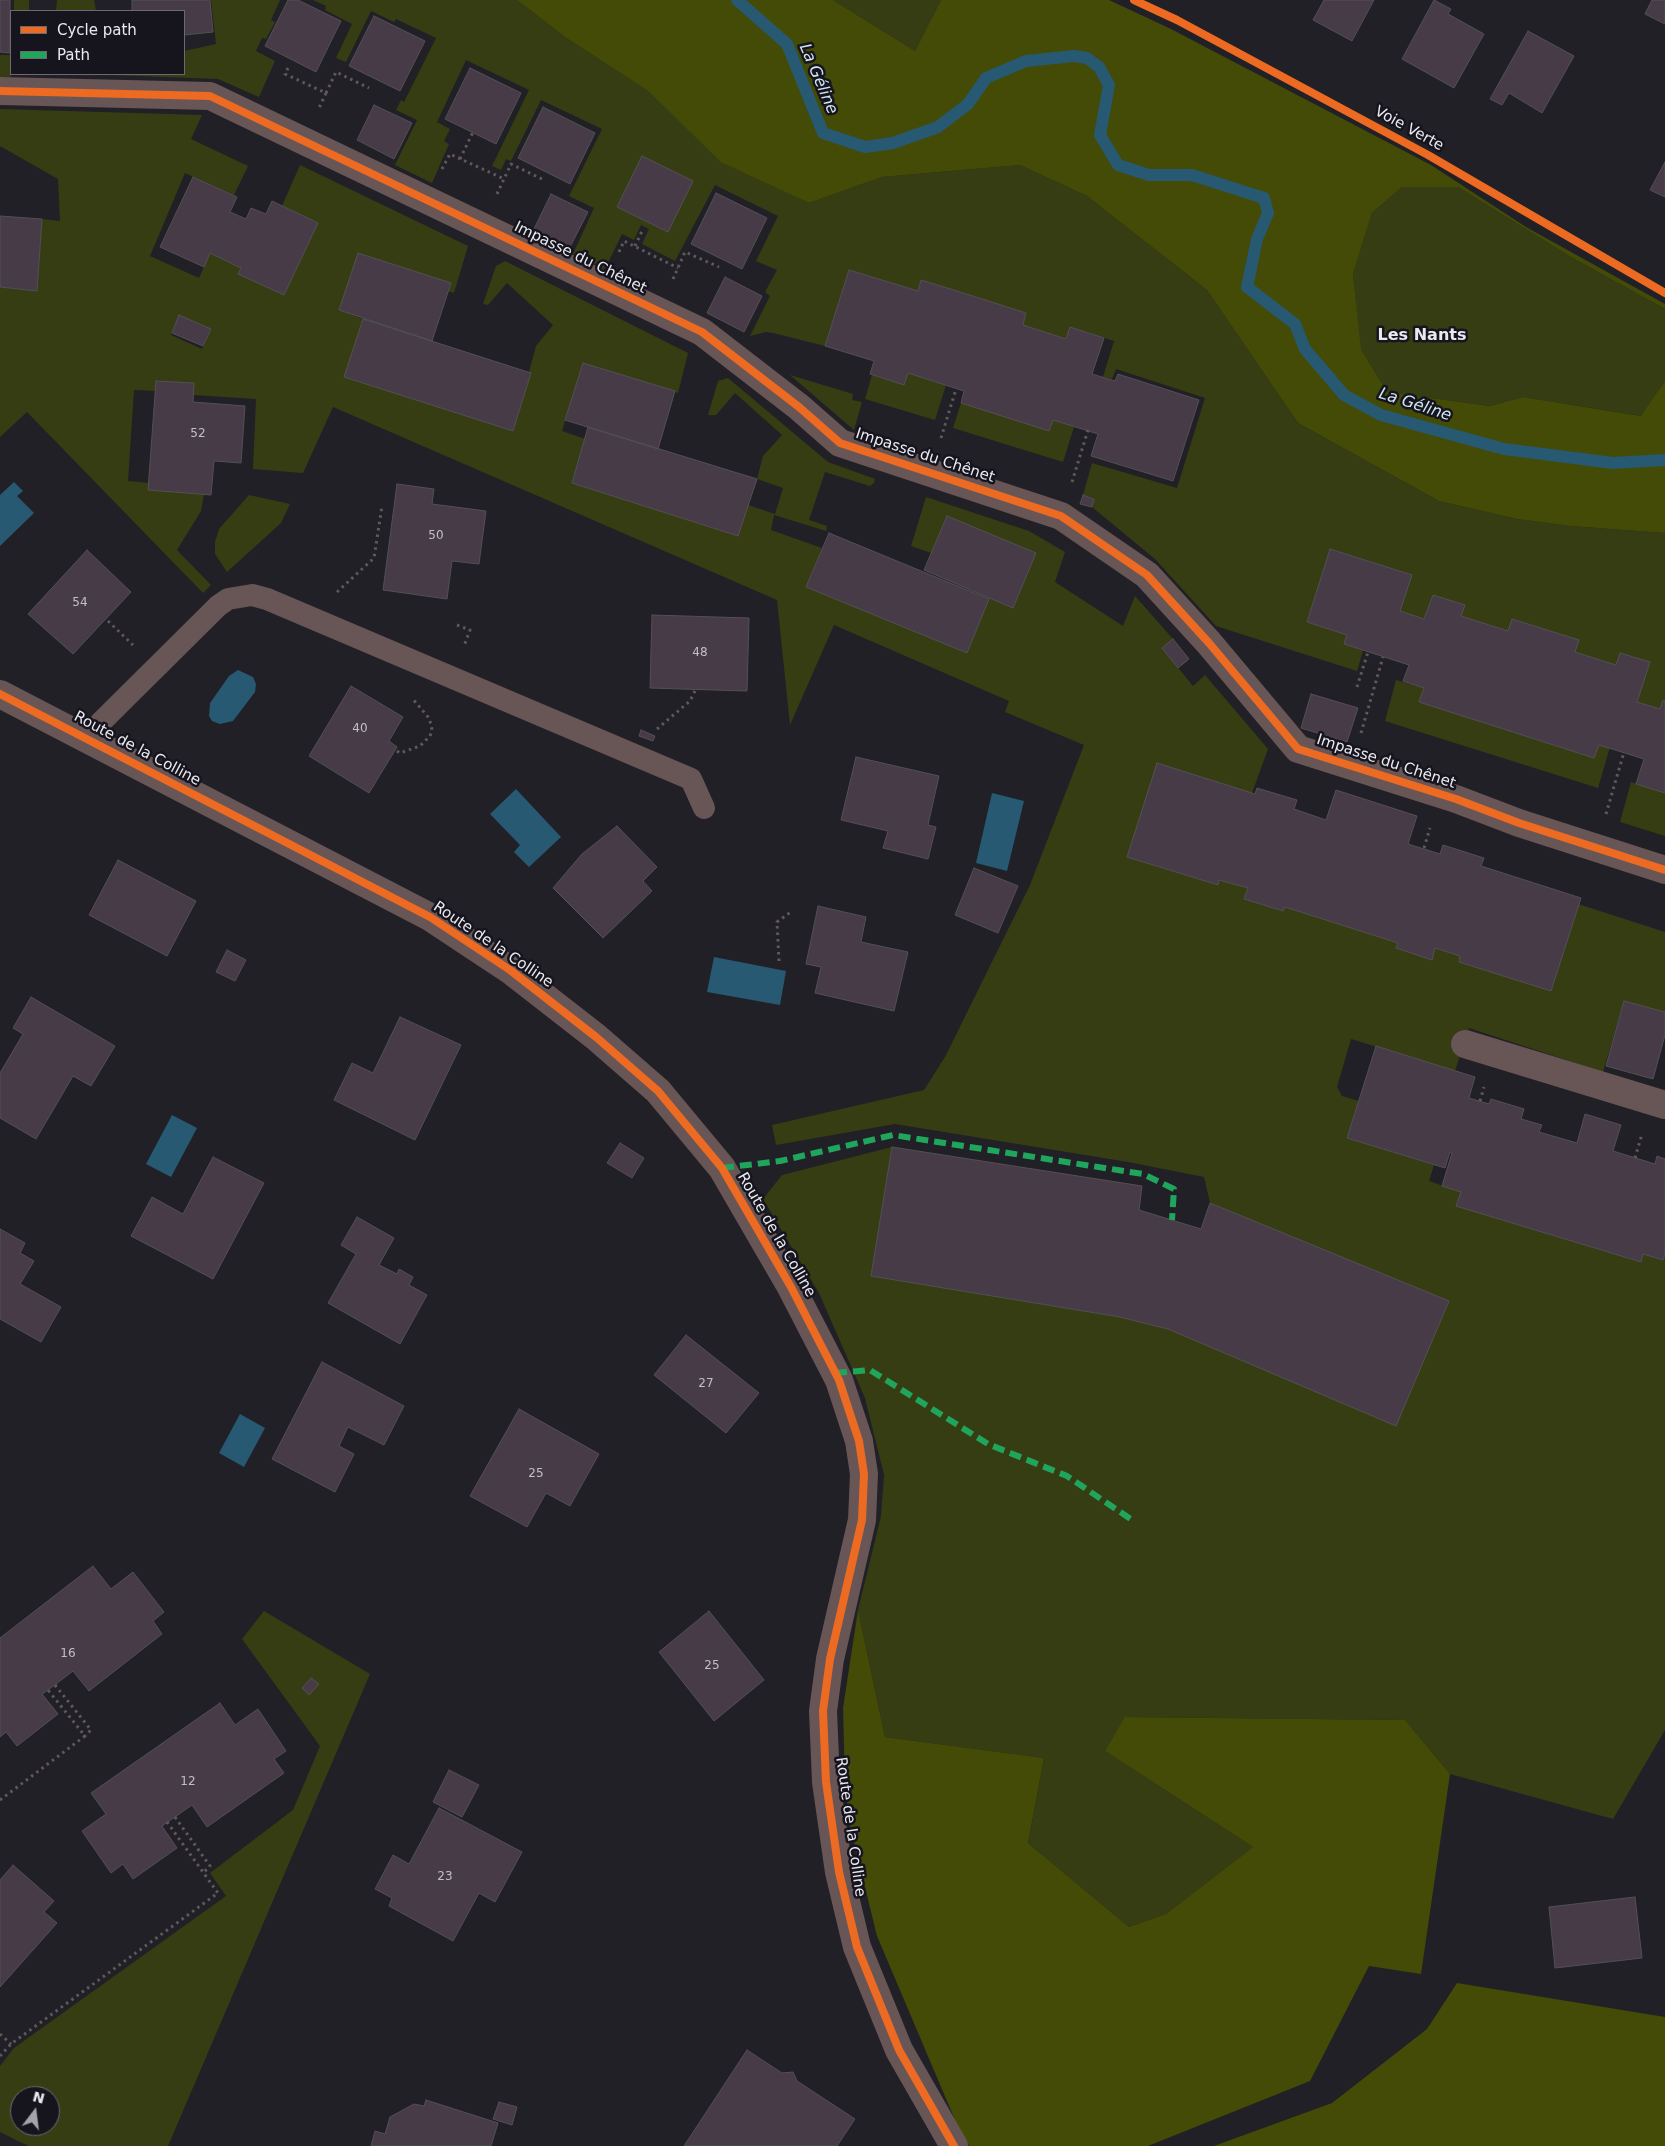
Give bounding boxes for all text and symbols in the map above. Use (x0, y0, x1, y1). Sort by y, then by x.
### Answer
legend (10, 10, 185, 75)
text: Cycle path (57, 21, 137, 39)
water label: La Géline (795, 41, 841, 117)
text: Path (57, 46, 90, 64)
street label: Voie Verte (1371, 103, 1447, 155)
street label: Impasse du Chênet (511, 218, 649, 298)
district label: Les Nants (1378, 326, 1466, 346)
water label: La Géline (1376, 384, 1454, 426)
street label: Impasse du Chênet (853, 425, 997, 487)
house number: 52 (190, 427, 206, 441)
house number: 50 (428, 529, 444, 543)
house number: 54 (72, 596, 88, 610)
house number: 48 (692, 646, 708, 660)
street label: Route de la Colline (71, 708, 203, 790)
house number: 40 (352, 722, 368, 736)
street label: Impasse du Chênet (1314, 731, 1458, 793)
street label: Route de la Colline (430, 898, 556, 992)
street label: Route de la Colline (733, 1170, 819, 1300)
house number: 27 (698, 1377, 714, 1391)
house number: 25 (528, 1467, 544, 1481)
house number: 16 (60, 1647, 76, 1661)
house number: 25 (704, 1659, 720, 1673)
street label: Route de la Colline (831, 1756, 869, 1898)
house number: 12 (180, 1775, 196, 1789)
house number: 23 (437, 1870, 453, 1884)
north arrow (10, 2086, 60, 2136)
text: N (31, 2088, 46, 2107)

